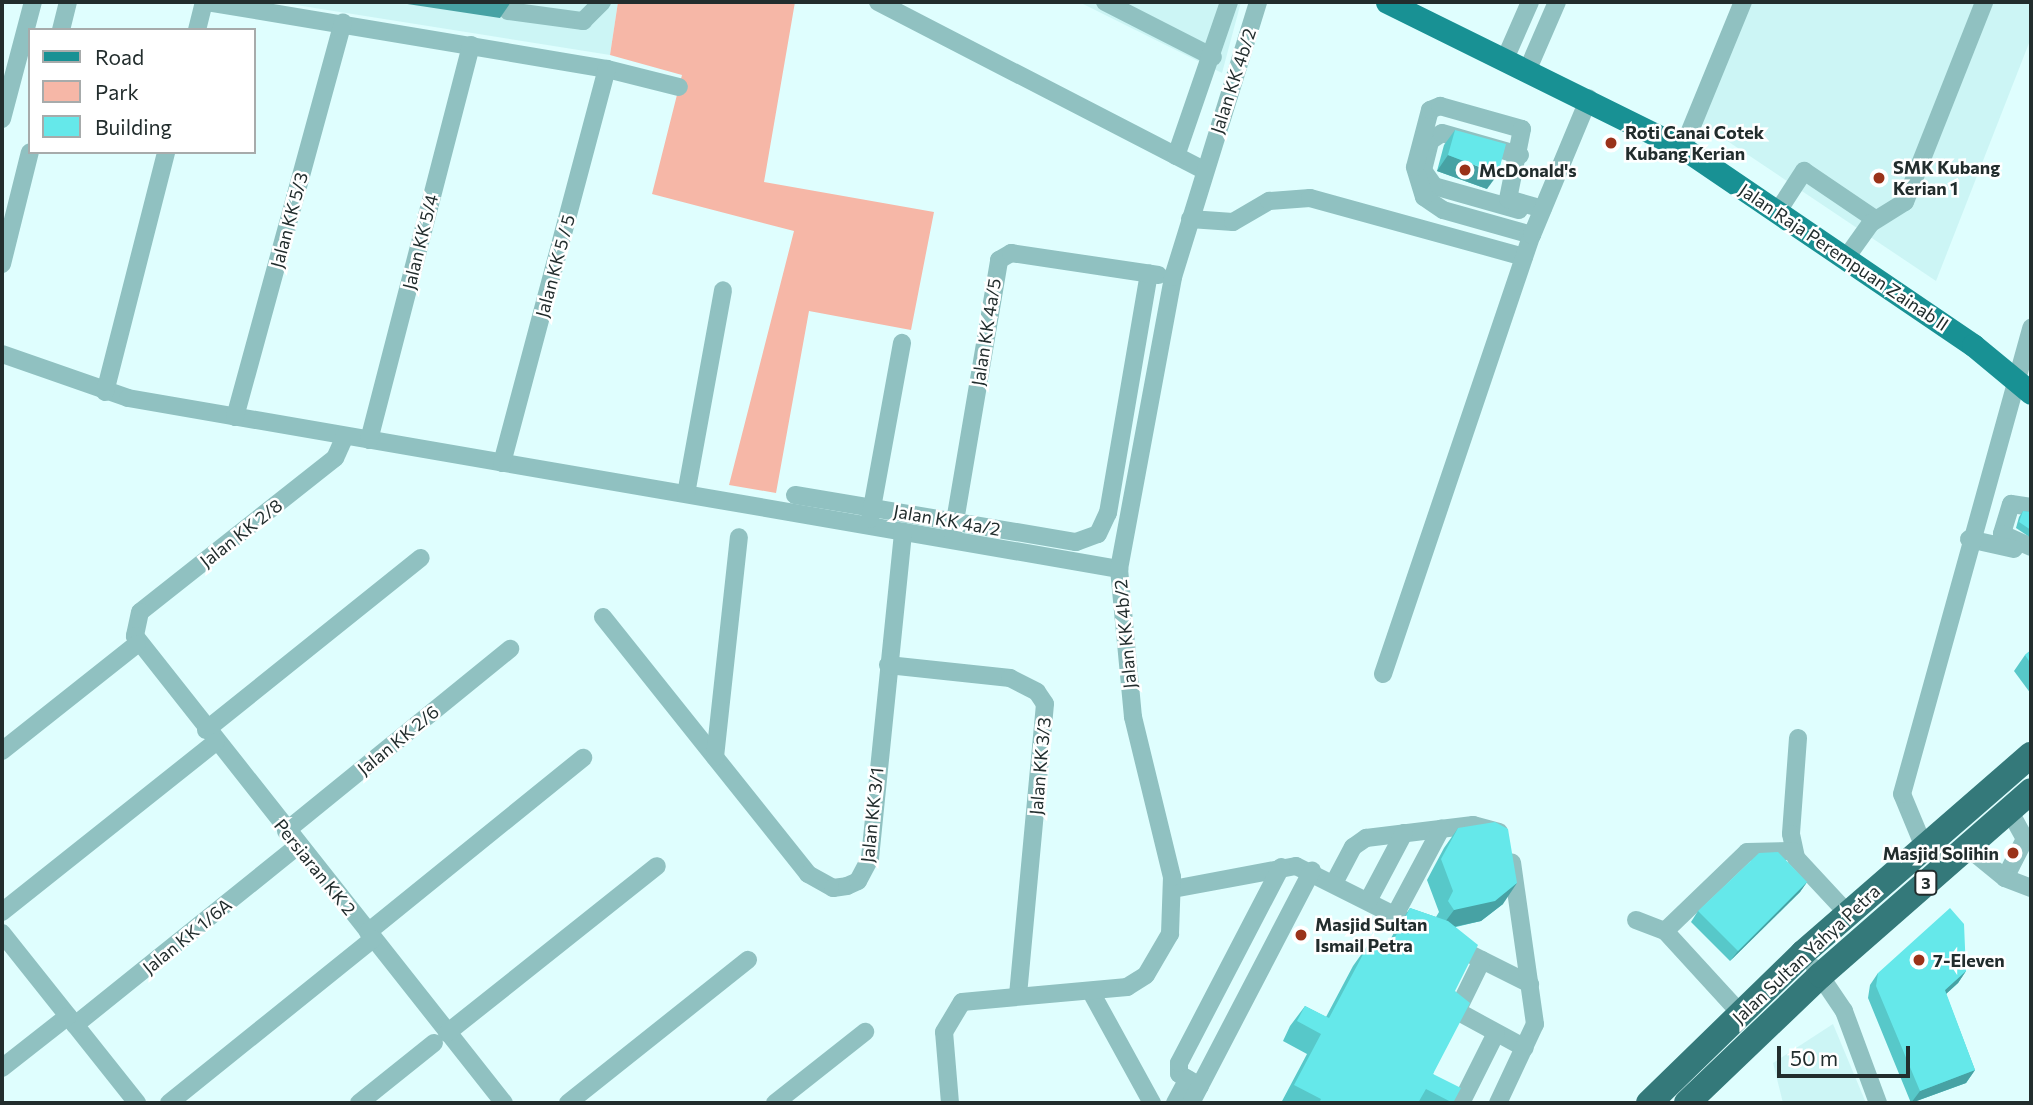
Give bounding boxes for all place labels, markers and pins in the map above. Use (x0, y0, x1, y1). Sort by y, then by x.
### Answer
place label: Roti Canai Cotek Kubang Kerian (1625, 122, 1764, 164)
marker: Roti Canai Cotek Kubang Kerian (1603, 135, 1619, 151)
place label: SMK Kubang Kerian 1 (1893, 157, 2000, 200)
place label: McDonald's (1479, 159, 1577, 181)
marker: McDonald's (1457, 162, 1473, 178)
marker: SMK Kubang Kerian 1 (1871, 170, 1887, 186)
place label: Masjid Solihin (1883, 842, 1999, 864)
marker: Masjid Solihin (2005, 845, 2021, 861)
place label: Masjid Sultan Ismail Petra (1315, 914, 1427, 956)
marker: Masjid Sultan Ismail Petra (1293, 927, 1309, 943)
place label: 7-Eleven (1933, 949, 2005, 971)
marker: 7-Eleven (1911, 952, 1927, 968)

